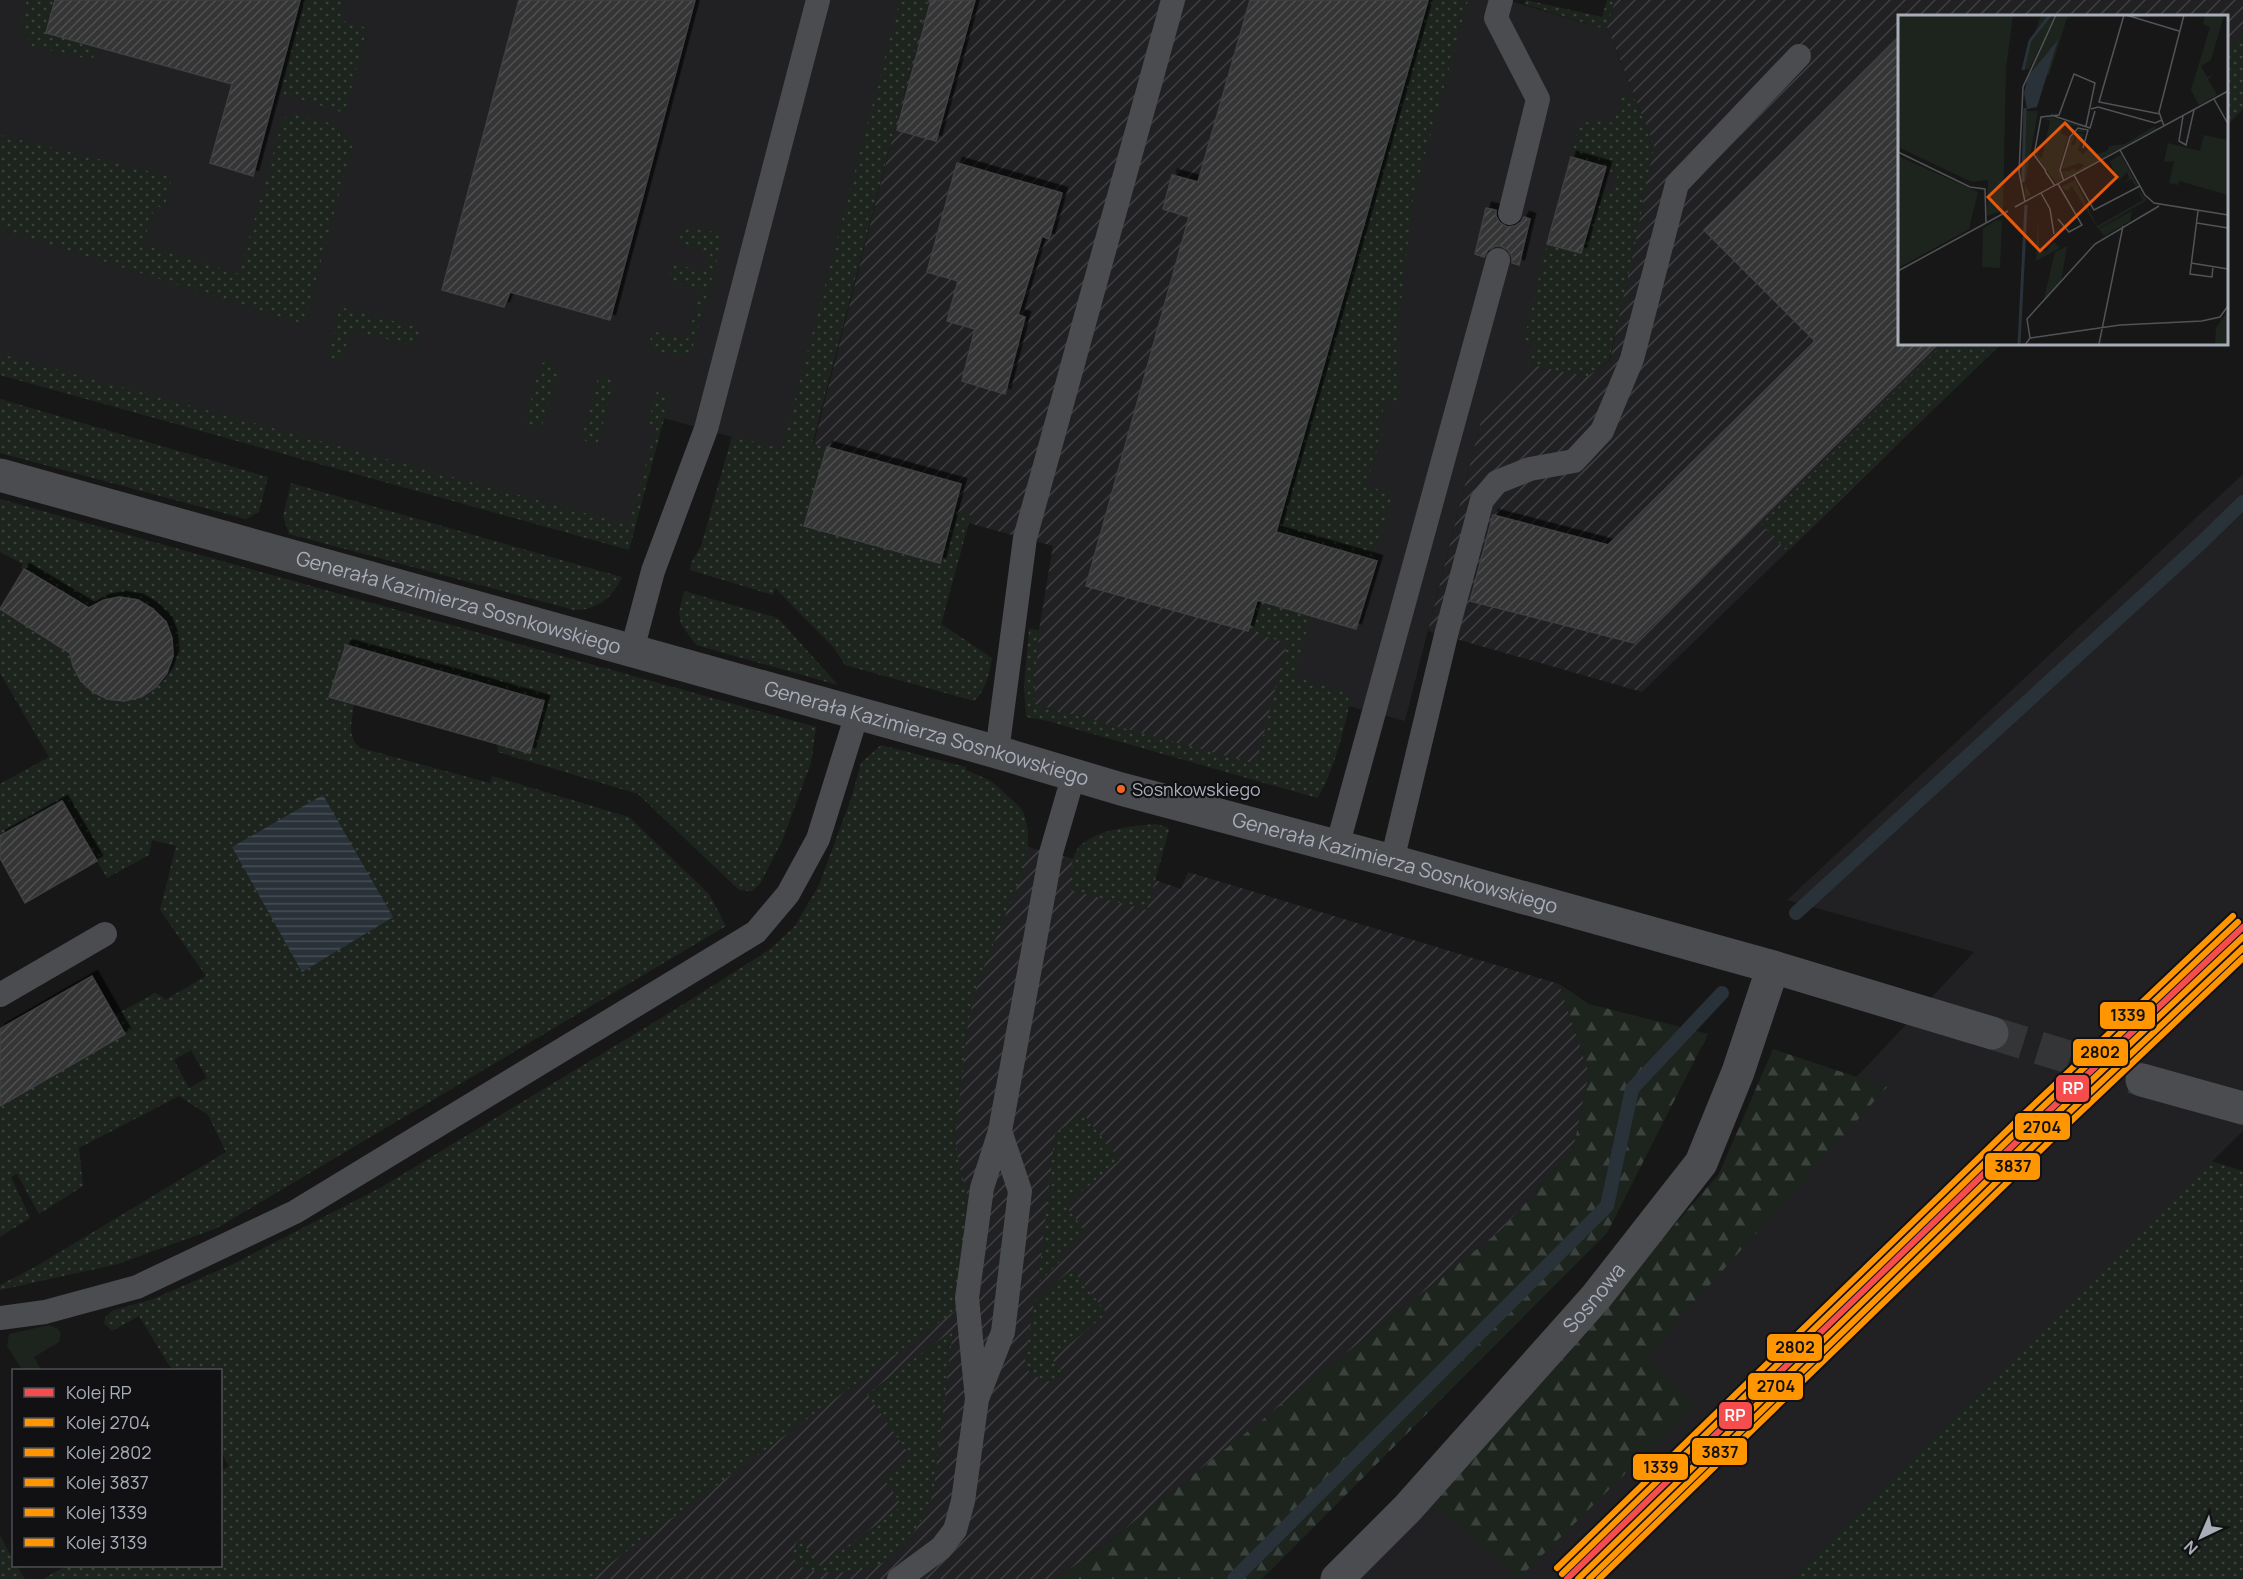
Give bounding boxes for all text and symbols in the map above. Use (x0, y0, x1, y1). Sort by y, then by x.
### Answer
inset map (1898, 15, 2228, 345)
street label: Generała Kazimierza Sosnkowskiego (293, 544, 625, 660)
street label: Generała Kazimierza Sosnkowskiego (761, 674, 1093, 792)
place label: Sosnkowskiego (1132, 777, 1261, 801)
marker: Sosnkowskiego (1115, 783, 1127, 795)
street label: Generała Kazimierza Sosnkowskiego (1229, 805, 1561, 920)
line badge: 1339 (2099, 1001, 2156, 1030)
text: 1339 (2110, 1004, 2146, 1026)
line badge: 2802 (2072, 1038, 2129, 1067)
text: 2802 (2080, 1041, 2120, 1063)
line badge: RP (2055, 1074, 2090, 1103)
text: RP (2063, 1077, 2083, 1099)
line badge: 2704 (2014, 1112, 2071, 1141)
text: 2704 (2023, 1116, 2061, 1138)
line badge: 3837 (1984, 1152, 2041, 1181)
text: 3837 (1995, 1155, 2031, 1177)
street label: Sosnowa (1556, 1257, 1631, 1338)
line badge: 2802 (1766, 1333, 1823, 1362)
text: 2802 (1775, 1336, 1815, 1358)
legend (12, 1369, 222, 1567)
line badge: 2704 (1747, 1372, 1804, 1401)
text: 2704 (1757, 1375, 1795, 1397)
text: Kolej RP (66, 1380, 132, 1404)
line badge: RP (1718, 1401, 1753, 1430)
text: RP (1725, 1404, 1745, 1426)
text: Kolej 2704 (66, 1410, 150, 1434)
line badge: 3837 (1691, 1437, 1748, 1466)
text: Kolej 2802 (66, 1440, 151, 1464)
text: 3837 (1702, 1441, 1738, 1463)
line badge: 1339 (1632, 1453, 1689, 1481)
text: 1339 (1643, 1456, 1679, 1478)
text: Kolej 3837 (66, 1470, 149, 1494)
text: Kolej 1339 (66, 1500, 148, 1524)
north arrow (2171, 1507, 2231, 1567)
text: Kolej 3139 (66, 1530, 148, 1554)
text: N (2179, 1536, 2202, 1560)

